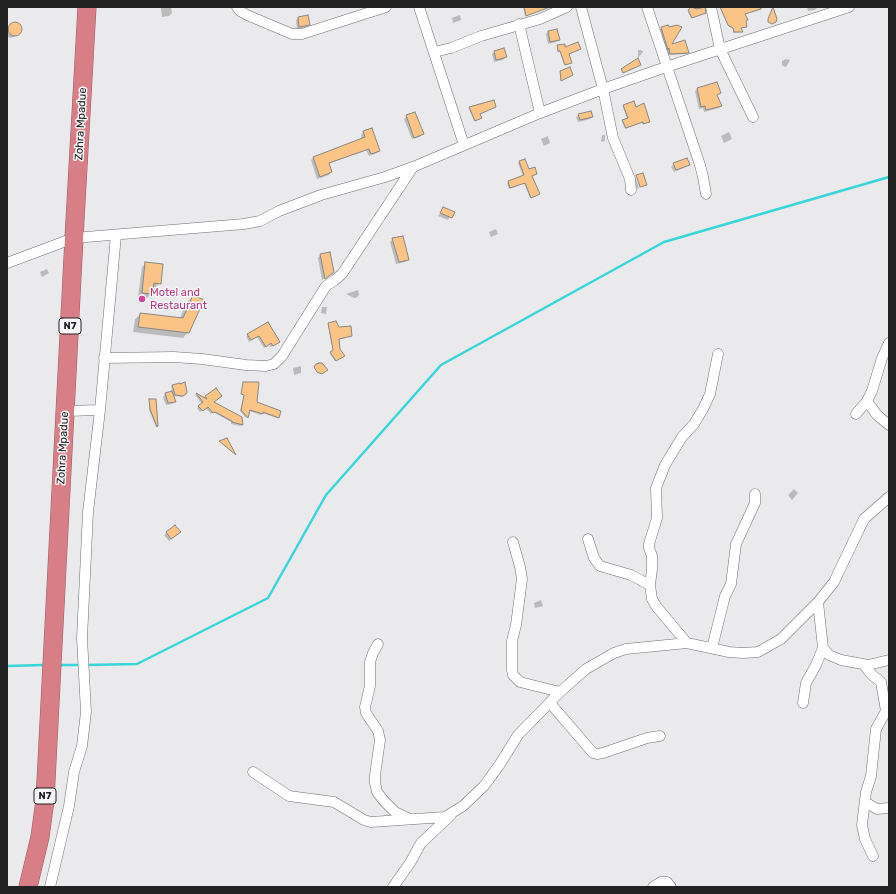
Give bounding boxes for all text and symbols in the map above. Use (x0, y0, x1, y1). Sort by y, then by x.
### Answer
street label: Zohra Mpadue (72, 87, 90, 161)
place label: Motel and Restaurant (150, 286, 207, 312)
marker: Motel and Restaurant (137, 294, 147, 304)
road number: N7 (59, 318, 81, 334)
street label: Zohra Mpadue (54, 411, 72, 485)
road number: N7 (34, 788, 56, 804)

